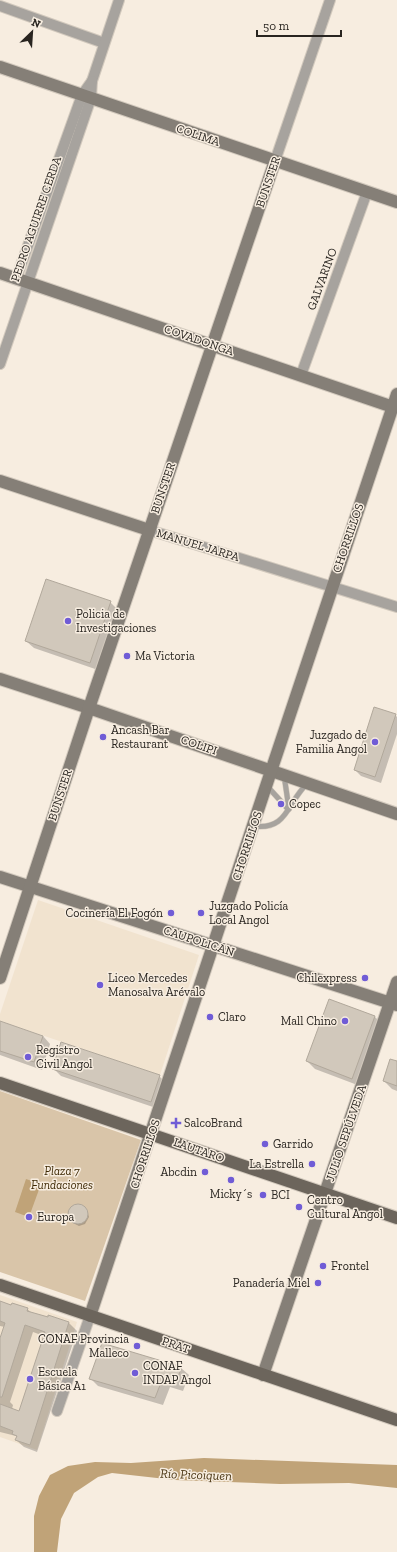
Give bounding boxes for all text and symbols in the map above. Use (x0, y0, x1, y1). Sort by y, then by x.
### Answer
north arrow (12, 12, 52, 52)
scale bar (257, 12, 341, 38)
text: N (29, 16, 43, 31)
text: 50 m (263, 19, 290, 33)
street label: COLIMA (174, 121, 222, 149)
street label: PEDRO AGUIRRE CERDA (8, 154, 64, 283)
street label: BUNSTER (253, 154, 283, 209)
street label: GALVARINO (304, 246, 340, 312)
street label: COVADONGA (162, 322, 236, 359)
street label: BUNSTER (148, 460, 178, 515)
street label: CHORRILLOS (330, 502, 366, 574)
street label: MANUEL JARPA (155, 526, 241, 564)
place label: Policia de Investigaciones (76, 607, 156, 635)
marker: Policia de Investigaciones (63, 616, 73, 626)
place label: Ma Victoria (135, 649, 195, 663)
marker: Ma Victoria (122, 651, 132, 661)
place label: Ancash Bar Restaurant (111, 723, 170, 751)
place label: Juzgado de Familia Angol (296, 728, 367, 756)
marker: Ancash Bar Restaurant (98, 732, 108, 742)
street label: COLIPI (179, 732, 219, 758)
marker: Juzgado de Familia Angol (370, 737, 380, 747)
street label: BUNSTER (45, 767, 75, 822)
place label: Copec (289, 797, 321, 811)
marker: Copec (276, 799, 286, 809)
street label: CHORRILLOS (229, 810, 265, 882)
place label: Juzgado Policía Local Angol (209, 899, 289, 927)
place label: Cocinería El Fogón (66, 906, 163, 920)
marker: Cocinería El Fogón (166, 908, 176, 918)
marker: Juzgado Policía Local Angol (196, 908, 206, 918)
street label: CAUPOLICÁN (162, 922, 237, 959)
place label: Liceo Mercedes Manosalva Arévalo (108, 971, 205, 999)
place label: Chilexpress (296, 971, 357, 985)
marker: Chilexpress (360, 973, 370, 983)
marker: Liceo Mercedes Manosalva Arévalo (95, 980, 105, 990)
place label: Claro (218, 1010, 246, 1024)
marker: Claro (205, 1012, 215, 1022)
place label: Mall Chino (281, 1014, 337, 1028)
marker: Mall Chino (340, 1016, 350, 1026)
place label: Registro Civil Angol (36, 1043, 93, 1071)
marker: Registro Civil Angol (23, 1052, 33, 1062)
street label: JULIO SEPÚLVEDA (322, 1082, 369, 1183)
place label: SalcoBrand (184, 1116, 243, 1130)
street label: CHORRILLOS (127, 1118, 163, 1190)
marker: SalcoBrand (171, 1118, 181, 1128)
street label: LAUTARO (172, 1135, 227, 1165)
place label: Garrido (273, 1137, 313, 1151)
marker: Garrido (260, 1139, 270, 1149)
place label: La Estrella (249, 1157, 304, 1171)
marker: La Estrella (307, 1159, 317, 1169)
park label: Plaza 7 Fundaciones (31, 1164, 93, 1192)
place label: Abcdin (160, 1165, 197, 1179)
marker: Abcdin (200, 1167, 210, 1177)
marker: Micky´s (226, 1175, 236, 1185)
place label: Micky´s (210, 1187, 252, 1201)
place label: BCI (271, 1188, 290, 1202)
marker: BCI (258, 1190, 268, 1200)
place label: Centro Cultural Angol (307, 1193, 383, 1221)
marker: Centro Cultural Angol (294, 1202, 304, 1212)
place label: Europa (37, 1210, 75, 1224)
marker: Europa (24, 1212, 34, 1222)
place label: Frontel (331, 1259, 369, 1273)
marker: Frontel (318, 1261, 328, 1271)
place label: Panadería Miel (233, 1276, 310, 1290)
marker: Panadería Miel (313, 1278, 323, 1288)
place label: CONAF Provincia Malleco (38, 1332, 129, 1360)
street label: PRAT (160, 1334, 192, 1356)
marker: CONAF Provincia Malleco (132, 1341, 142, 1351)
place label: CONAF INDAP Angol (143, 1359, 211, 1387)
place label: Escuela Básica A1 (38, 1365, 86, 1393)
marker: CONAF INDAP Angol (130, 1368, 140, 1378)
marker: Escuela Básica A1 (25, 1374, 35, 1384)
water label: Río Picoiquen (160, 1466, 232, 1483)

